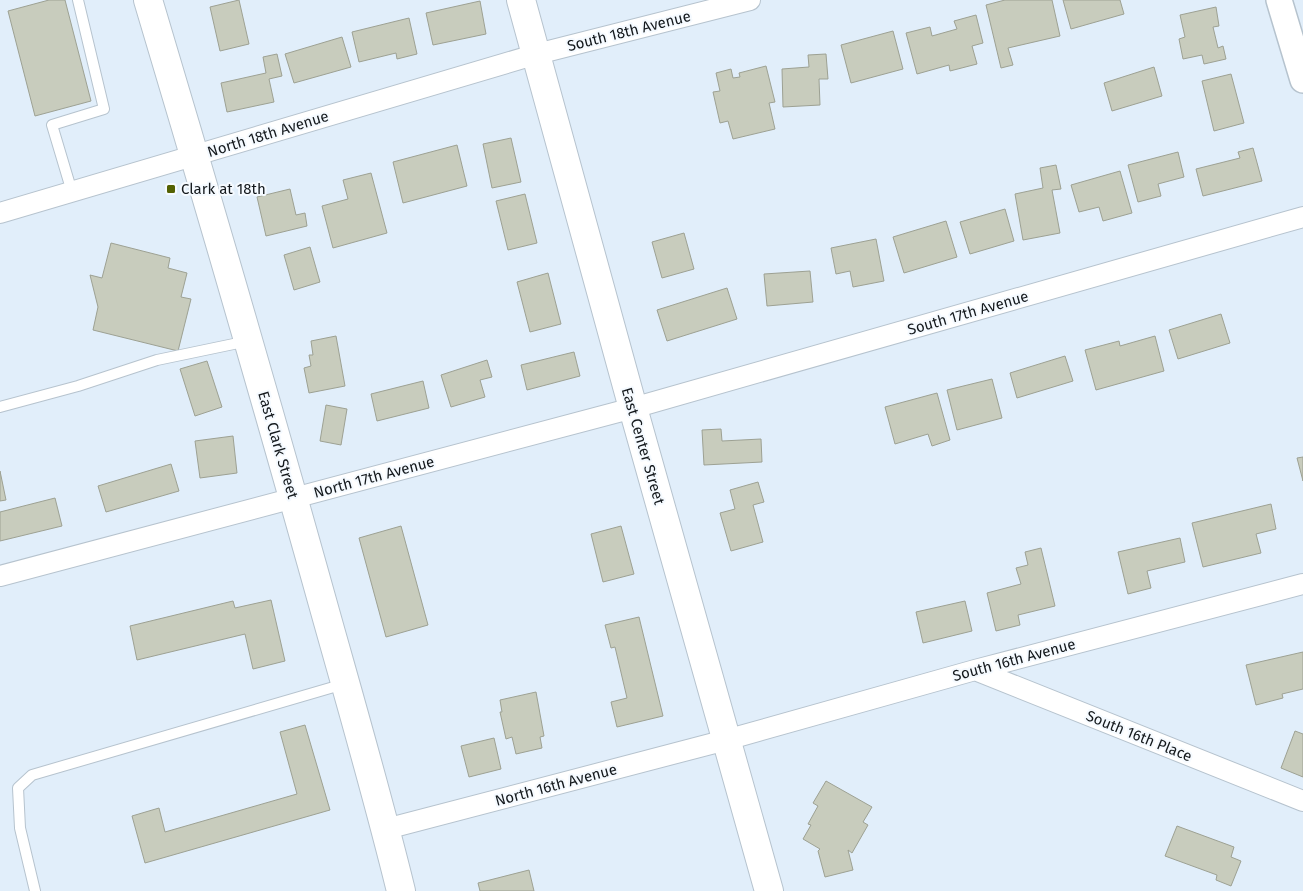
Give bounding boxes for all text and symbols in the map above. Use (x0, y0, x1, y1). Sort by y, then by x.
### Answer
street label: South 18th Avenue (565, 7, 693, 55)
street label: North 18th Avenue (205, 107, 331, 161)
place label: Clark at 18th (181, 180, 266, 198)
marker: Clark at 18th (165, 183, 177, 195)
street label: South 17th Avenue (905, 287, 1031, 339)
street label: East Center Street (618, 385, 669, 507)
street label: East Clark Street (254, 389, 302, 501)
street label: North 17th Avenue (312, 452, 436, 502)
street label: South 16th Avenue (951, 635, 1077, 685)
street label: South 16th Place (1083, 707, 1195, 765)
street label: North 16th Avenue (493, 760, 619, 810)

